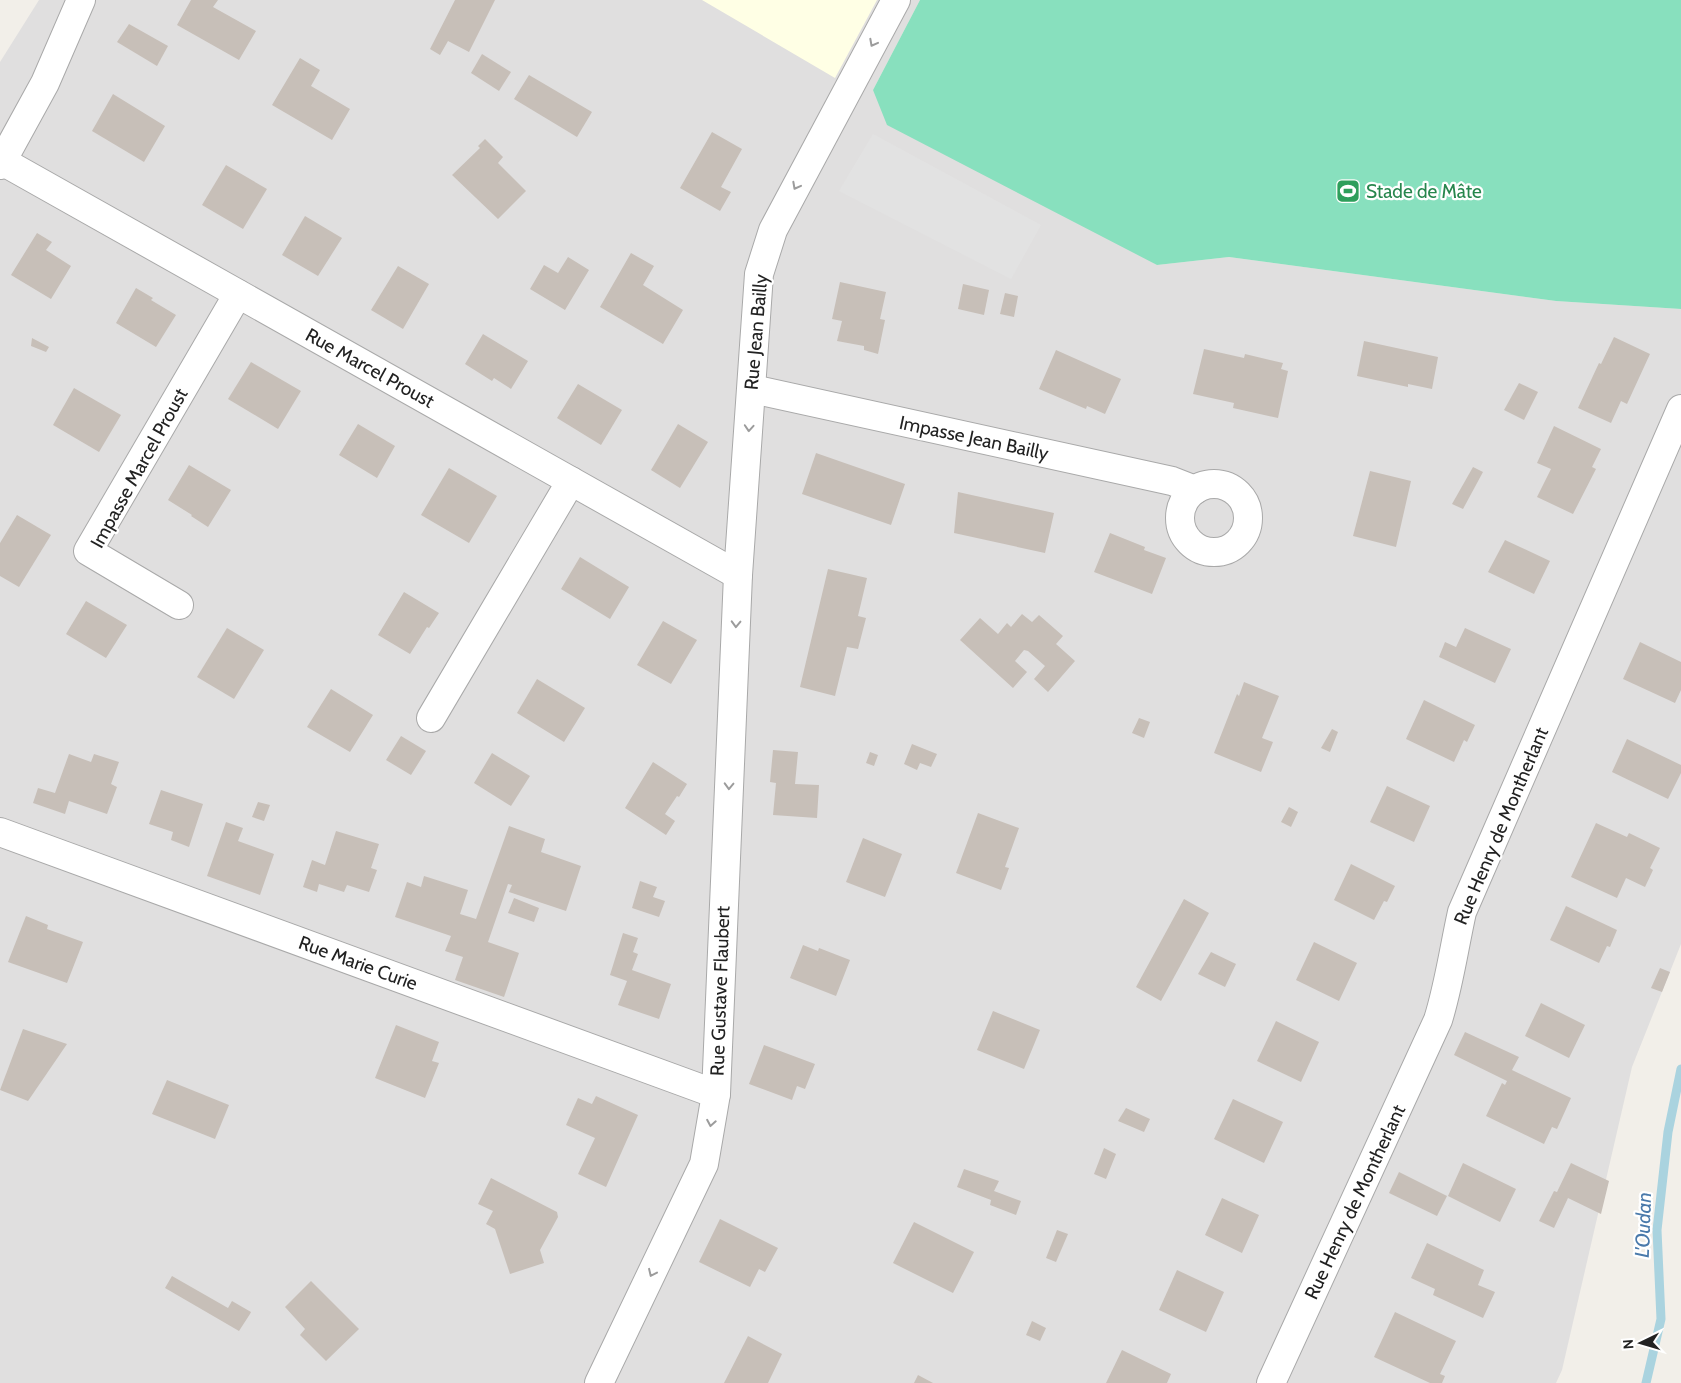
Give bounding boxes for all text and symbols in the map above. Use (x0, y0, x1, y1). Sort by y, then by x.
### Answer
one-way arrow (869, 38, 879, 47)
sports icon: Stade de Mâte (1335, 178, 1361, 204)
place label: Stade de Mâte (1366, 180, 1482, 203)
one-way arrow (793, 181, 803, 190)
street label: Rue Jean Bailly (739, 273, 773, 391)
street label: Rue Marcel Proust (302, 323, 439, 413)
street label: Impasse Marcel Proust (86, 384, 193, 552)
street label: Impasse Jean Bailly (897, 411, 1051, 465)
one-way arrow (743, 424, 754, 432)
one-way arrow (731, 620, 741, 628)
street label: Rue Henry de Montherlant (1449, 723, 1553, 928)
one-way arrow (724, 783, 735, 791)
street label: Rue Gustave Flaubert (706, 905, 734, 1076)
street label: Rue Marie Curie (295, 931, 421, 995)
street label: Rue Henry de Montherlant (1300, 1100, 1410, 1303)
one-way arrow (706, 1119, 716, 1128)
water label: L'Oudan (1630, 1192, 1656, 1258)
one-way arrow (647, 1268, 658, 1277)
north arrow (1616, 1318, 1666, 1368)
text: N (1619, 1338, 1637, 1350)

